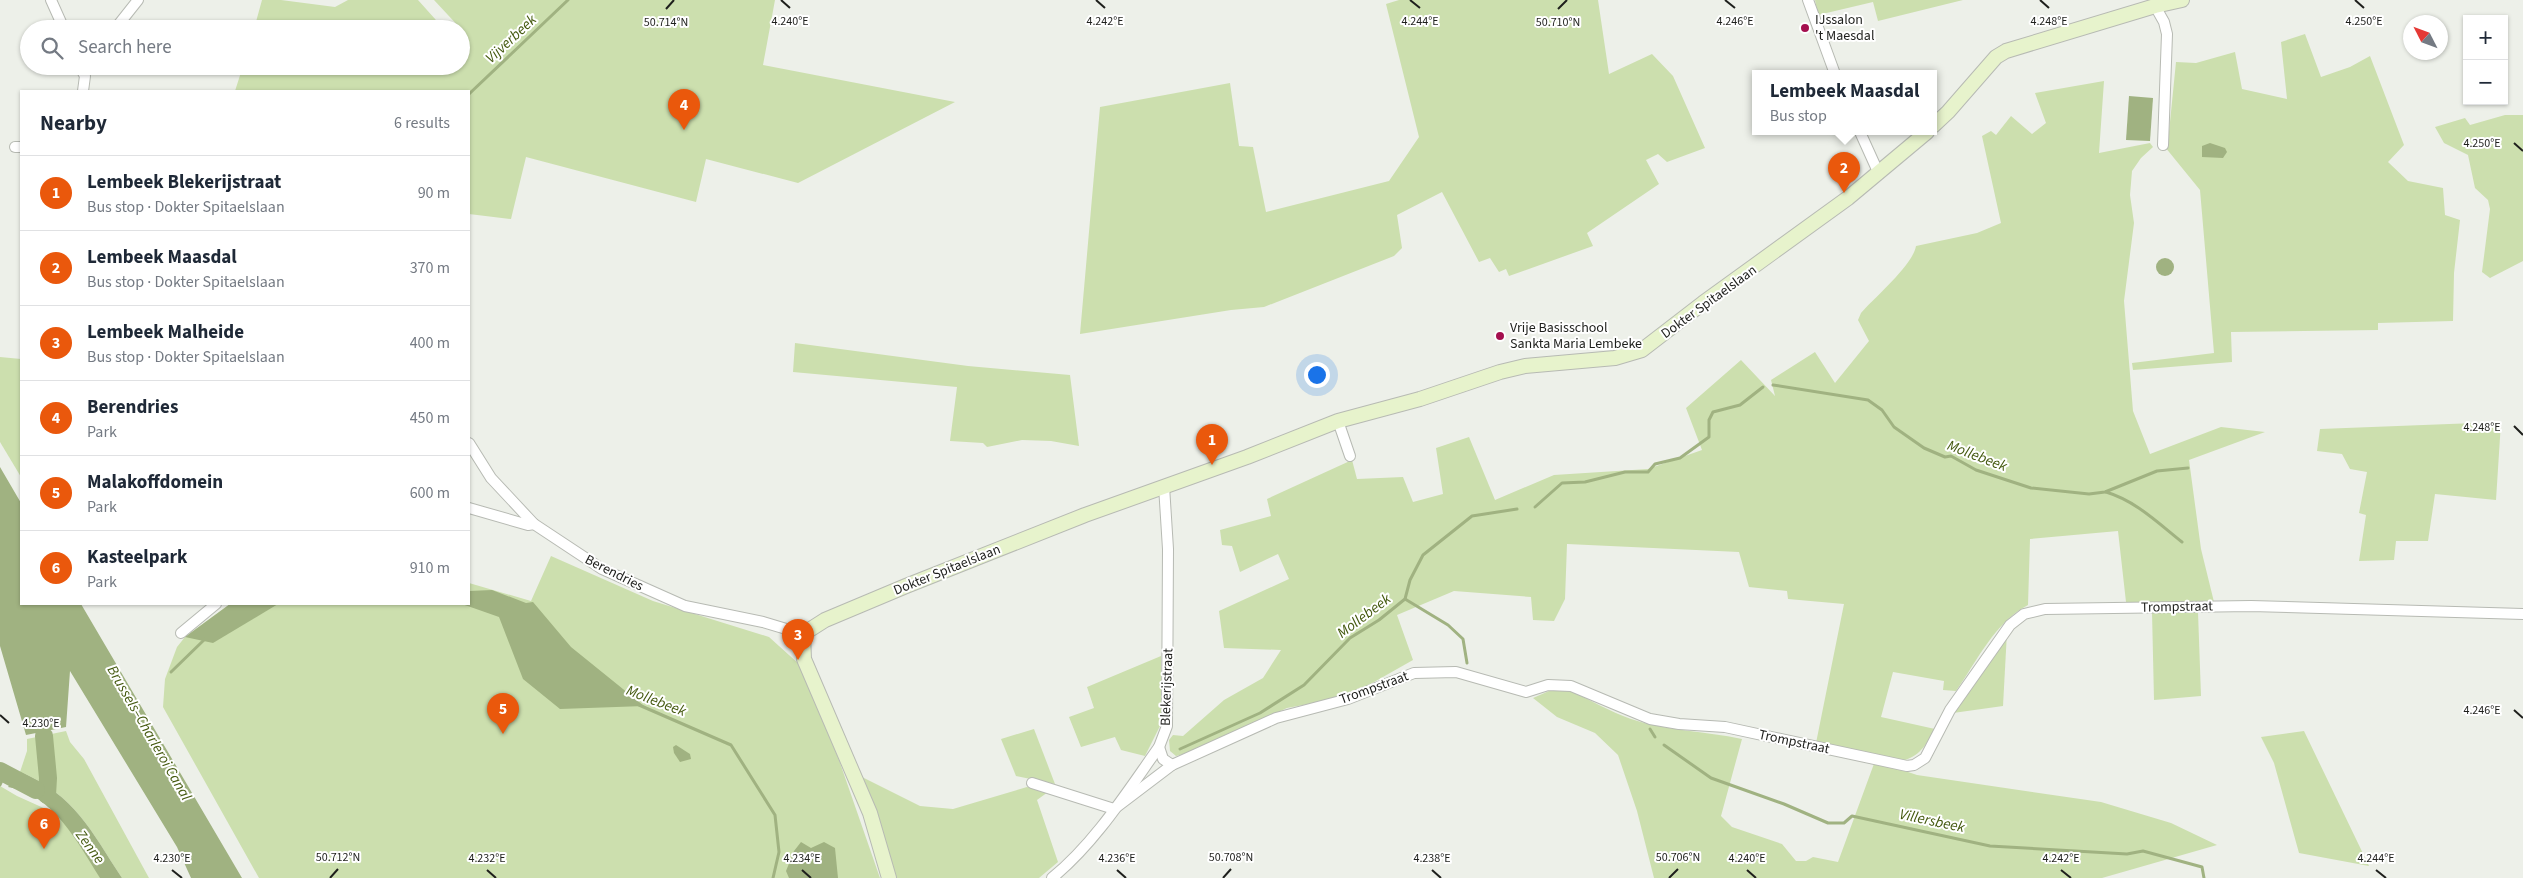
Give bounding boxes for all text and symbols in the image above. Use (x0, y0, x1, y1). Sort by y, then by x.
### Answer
water label: Vijverbeek (481, 9, 542, 68)
place label: IJssalon 't Maesdal (1815, 10, 1875, 46)
text: 4.240°E (771, 13, 809, 30)
text: 4.242°E (1086, 13, 1124, 30)
text: 4.244°E (1401, 13, 1439, 30)
text: 4.246°E (1716, 13, 1754, 30)
text: 4.248°E (2030, 13, 2068, 30)
text: 4.250°E (2345, 13, 2383, 30)
text: 50.714°N (644, 14, 688, 31)
text: 50.710°N (1536, 14, 1580, 31)
north arrow (2403, 15, 2448, 60)
map controls (2463, 15, 2508, 105)
button: + (2463, 15, 2508, 60)
search box (20, 20, 470, 75)
marker: IJssalon 't Maesdal (1799, 22, 1811, 34)
icon: search (38, 34, 66, 62)
text: Search here (78, 34, 172, 61)
button: − (2463, 60, 2508, 105)
popup (1752, 70, 1937, 135)
text: Lembeek Maasdal (1770, 78, 1919, 105)
pin: 4 (668, 89, 700, 130)
text: Bus stop (1770, 105, 1827, 127)
text: Nearby (40, 108, 107, 138)
text: 6 results (394, 112, 450, 134)
text: 4.250°E (2463, 135, 2501, 152)
pin: 2 (1828, 152, 1860, 193)
text: Lembeek Blekerijstraat (87, 169, 281, 196)
text: 1 (52, 182, 60, 204)
text: 90 m (418, 182, 450, 204)
text: Bus stop · Dokter Spitaelslaan (87, 196, 285, 218)
text: Lembeek Maasdal (87, 244, 237, 271)
text: 2 (52, 257, 60, 279)
text: 370 m (410, 257, 450, 279)
street label: Dokter Spitaelslaan (1657, 260, 1761, 344)
text: Bus stop · Dokter Spitaelslaan (87, 271, 285, 293)
place label: Vrije Basisschool Sankta Maria Lembeke (1510, 318, 1642, 354)
text: Lembeek Malheide (87, 319, 244, 346)
marker: Vrije Basisschool Sankta Maria Lembeke (1494, 330, 1506, 342)
text: 3 (52, 332, 60, 354)
text: 400 m (410, 332, 450, 354)
text: Bus stop · Dokter Spitaelslaan (87, 346, 285, 368)
your location (1304, 362, 1330, 388)
text: Berendries (87, 394, 178, 421)
text: 4 (52, 407, 60, 429)
text: 450 m (410, 407, 450, 429)
text: 4.248°E (2463, 419, 2501, 436)
text: Park (87, 421, 117, 443)
pin: 1 (1196, 424, 1228, 465)
water label: Mollebeek (1944, 435, 2011, 477)
text: Malakoffdomein (87, 469, 223, 496)
text: 5 (52, 482, 60, 504)
text: 600 m (410, 482, 450, 504)
text: Park (87, 496, 117, 518)
street label: Dokter Spitaelslaan (890, 539, 1004, 601)
text: Kasteelpark (87, 544, 187, 571)
street label: Berendries (581, 550, 647, 596)
text: 6 (52, 557, 60, 579)
text: 910 m (410, 557, 450, 579)
text: Park (87, 571, 117, 593)
water label: Mollebeek (1333, 588, 1396, 643)
street label: Trompstraat (2141, 596, 2213, 618)
pin: 3 (782, 619, 814, 660)
street label: Blekerijstraat (1156, 648, 1178, 726)
water label: Brussels–Charleroi Canal (102, 662, 196, 805)
street label: Trompstraat (1337, 666, 1411, 710)
water label: Mollebeek (623, 680, 690, 722)
pin: 5 (487, 693, 519, 734)
text: 4.246°E (2463, 702, 2501, 719)
text: 4.230°E (22, 715, 60, 732)
street label: Trompstraat (1757, 725, 1832, 759)
water label: Villersbeek (1897, 804, 1967, 838)
pin: 6 (28, 808, 60, 849)
water label: Zenne (70, 825, 109, 868)
text: 50.712°N (316, 849, 360, 866)
text: 50.708°N (1209, 849, 1253, 866)
text: 50.706°N (1656, 849, 1700, 866)
text: 4.230°E (153, 850, 191, 867)
text: 4.232°E (468, 850, 506, 867)
text: 4.234°E (783, 850, 821, 867)
text: 4.236°E (1098, 850, 1136, 867)
text: 4.238°E (1413, 850, 1451, 867)
text: 4.240°E (1728, 850, 1766, 867)
text: 4.242°E (2042, 850, 2080, 867)
text: 4.244°E (2357, 850, 2395, 867)

